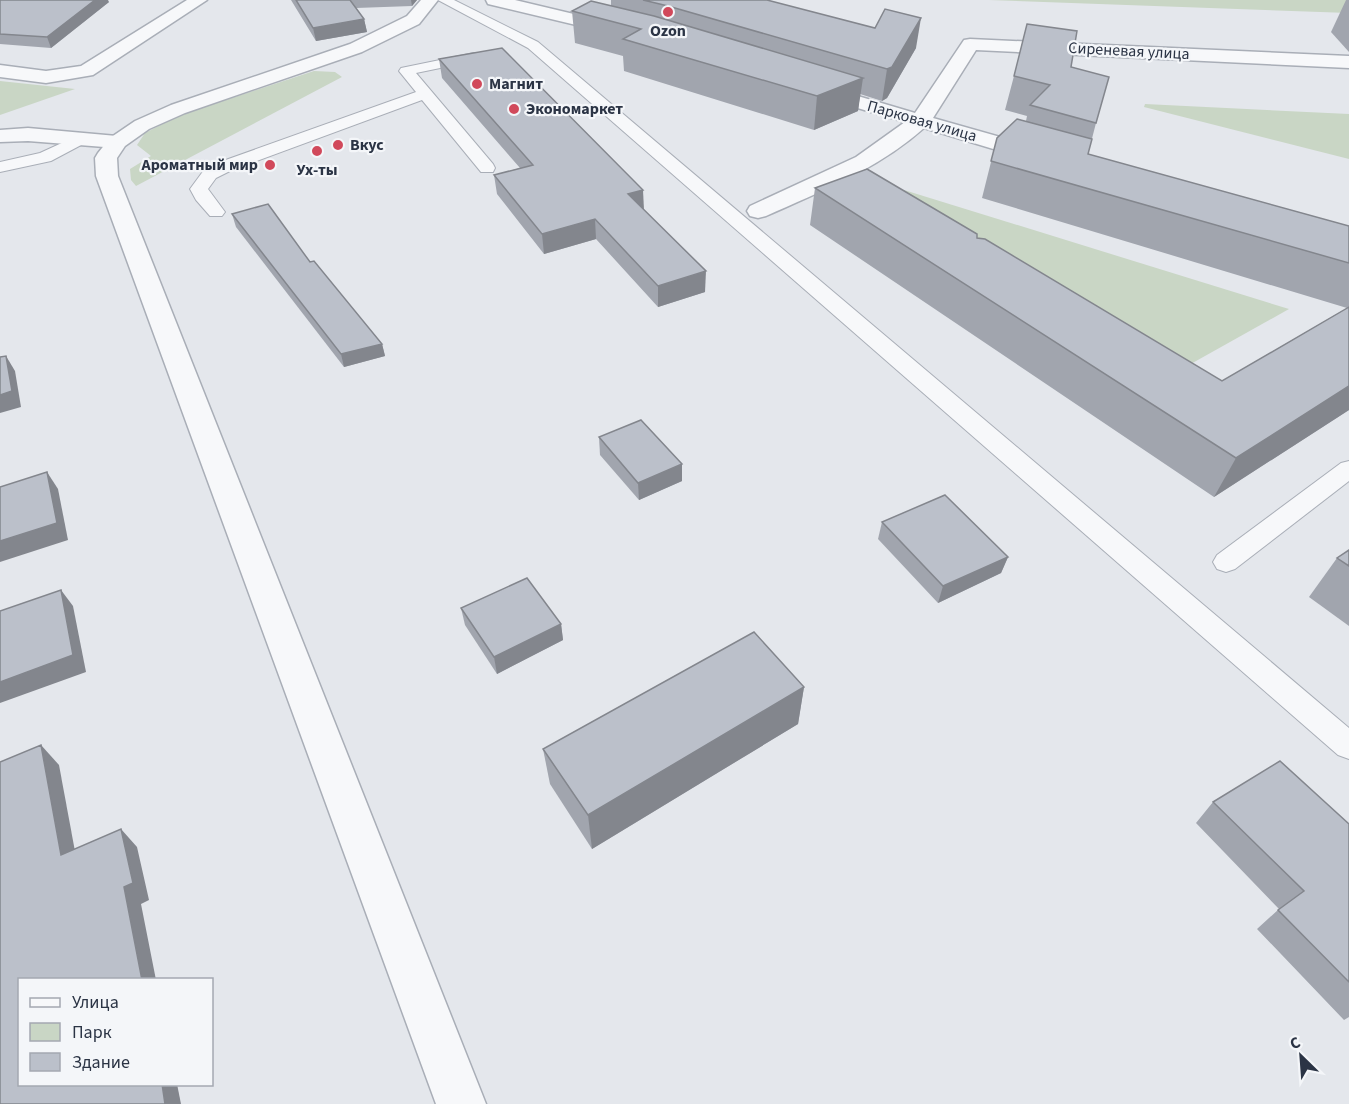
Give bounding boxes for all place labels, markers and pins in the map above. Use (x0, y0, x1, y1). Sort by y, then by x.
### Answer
marker: Ozon (661, 5, 675, 19)
place label: Ozon (650, 20, 686, 42)
place label: Магнит (489, 73, 543, 95)
marker: Магнит (470, 77, 484, 91)
place label: Экономаркет (526, 98, 623, 120)
marker: Экономаркет (507, 102, 521, 116)
place label: Вкус (350, 134, 384, 156)
marker: Вкус (331, 138, 345, 152)
marker: Ух-ты (310, 144, 324, 158)
place label: Ароматный мир (140, 154, 258, 176)
marker: Ароматный мир (263, 158, 277, 172)
place label: Ух-ты (296, 159, 338, 181)

